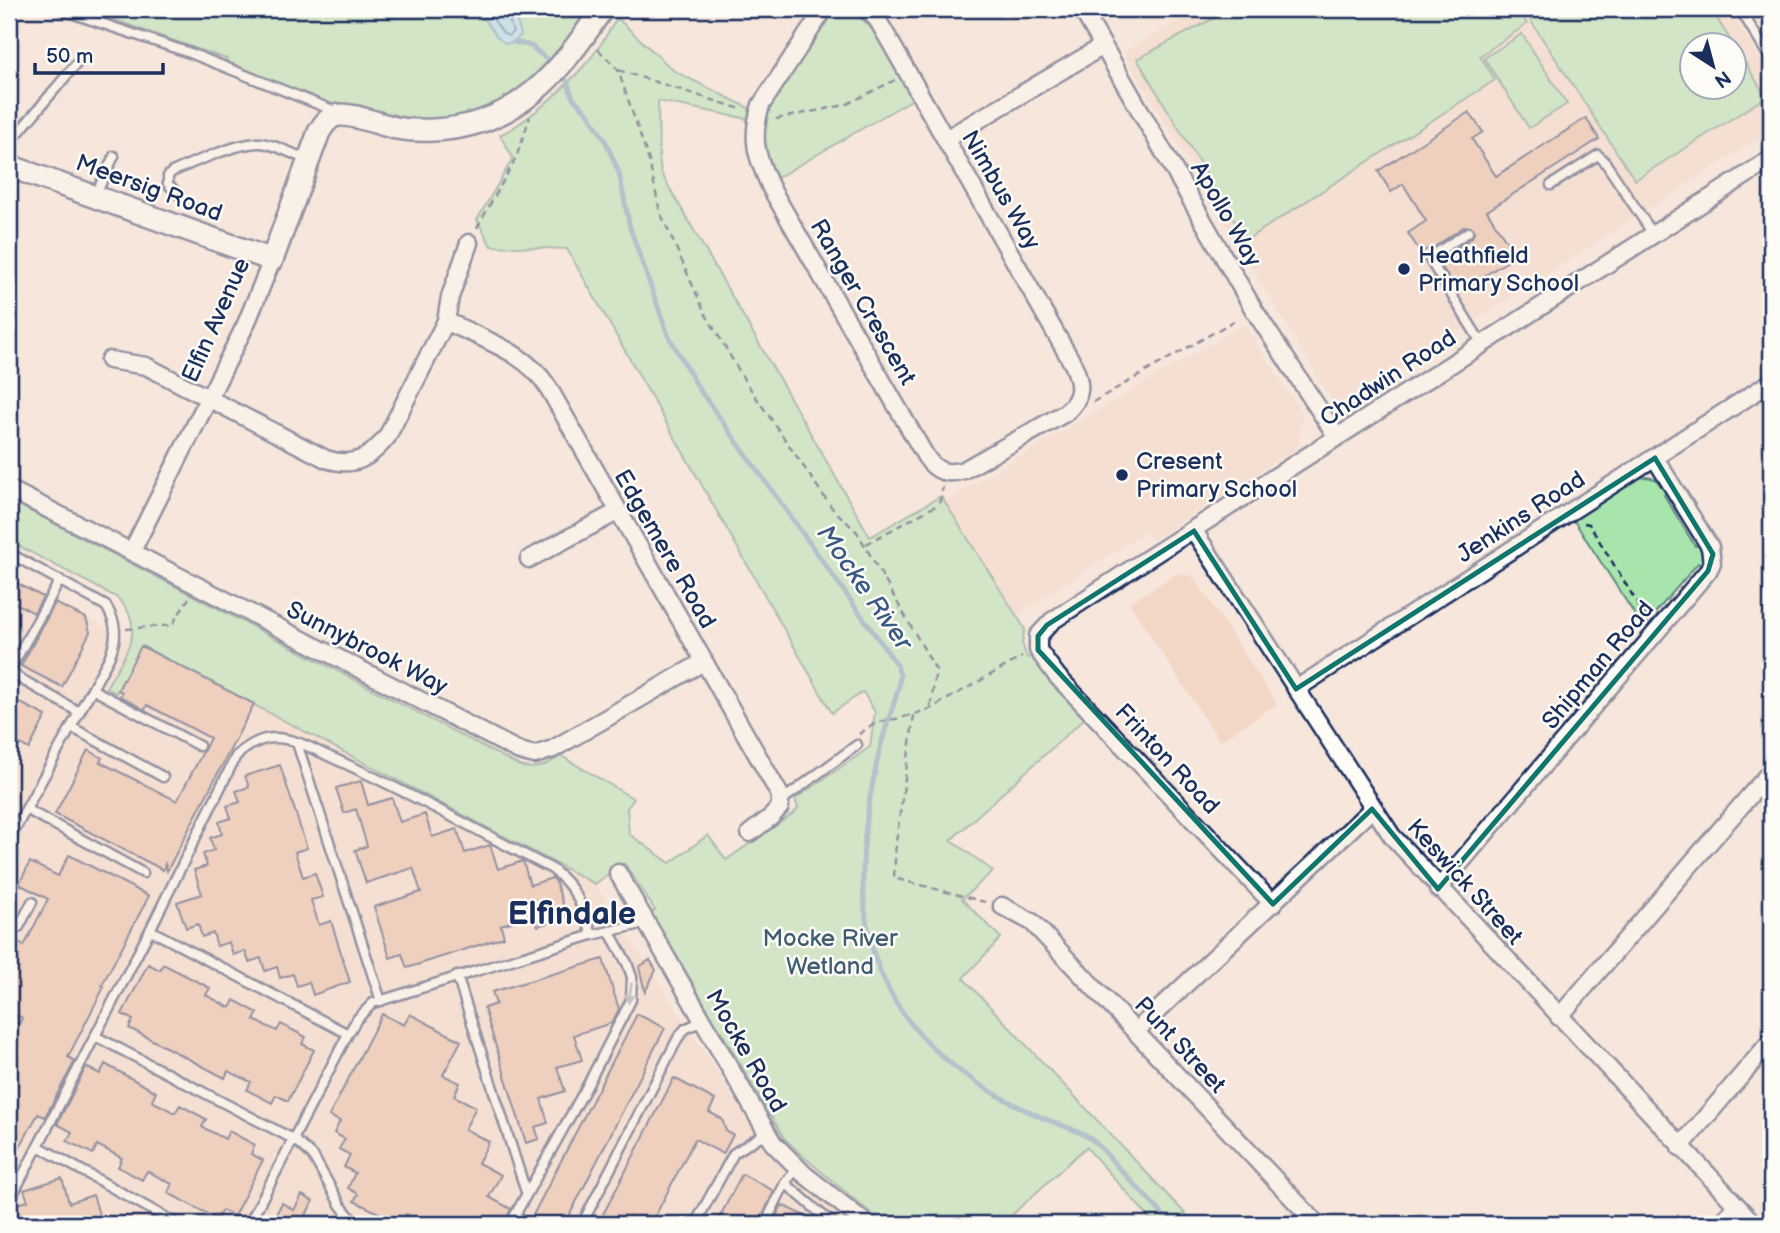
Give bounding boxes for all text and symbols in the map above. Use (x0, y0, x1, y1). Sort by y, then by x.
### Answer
scale bar (35, 32, 163, 76)
north arrow (1678, 32, 1748, 102)
text: 50 m (46, 44, 93, 69)
text: N (1710, 65, 1735, 92)
street label: Nimbus Way (955, 125, 1047, 255)
street label: Meersig Road (72, 148, 226, 228)
street label: Apollo Way (1184, 156, 1268, 272)
street label: Ranger Crescent (804, 214, 923, 391)
place label: Heathfield Primary School (1418, 241, 1579, 298)
street label: Elfin Avenue (176, 253, 256, 387)
marker: Heathfield Primary School (1396, 261, 1412, 277)
street label: Chadwin Road (1314, 323, 1462, 433)
place label: Cresent Primary School (1136, 447, 1297, 504)
street label: Edgemere Road (608, 464, 722, 634)
street label: Jenkins Road (1451, 465, 1591, 569)
marker: Cresent Primary School (1114, 467, 1130, 483)
water label: Mocke River (809, 519, 920, 658)
street label: Sunnybrook Way (282, 595, 453, 701)
street label: Shipman Road (1536, 595, 1660, 735)
street label: Frinton Road (1109, 698, 1225, 820)
street label: Keswick Street (1401, 813, 1530, 951)
district label: Elfindale (508, 895, 636, 934)
park label: Mocke River Wetland (762, 924, 898, 981)
one-way arrow (625, 982, 636, 1004)
street label: Mocke Road (699, 984, 793, 1118)
street label: Punt Street (1128, 991, 1232, 1100)

